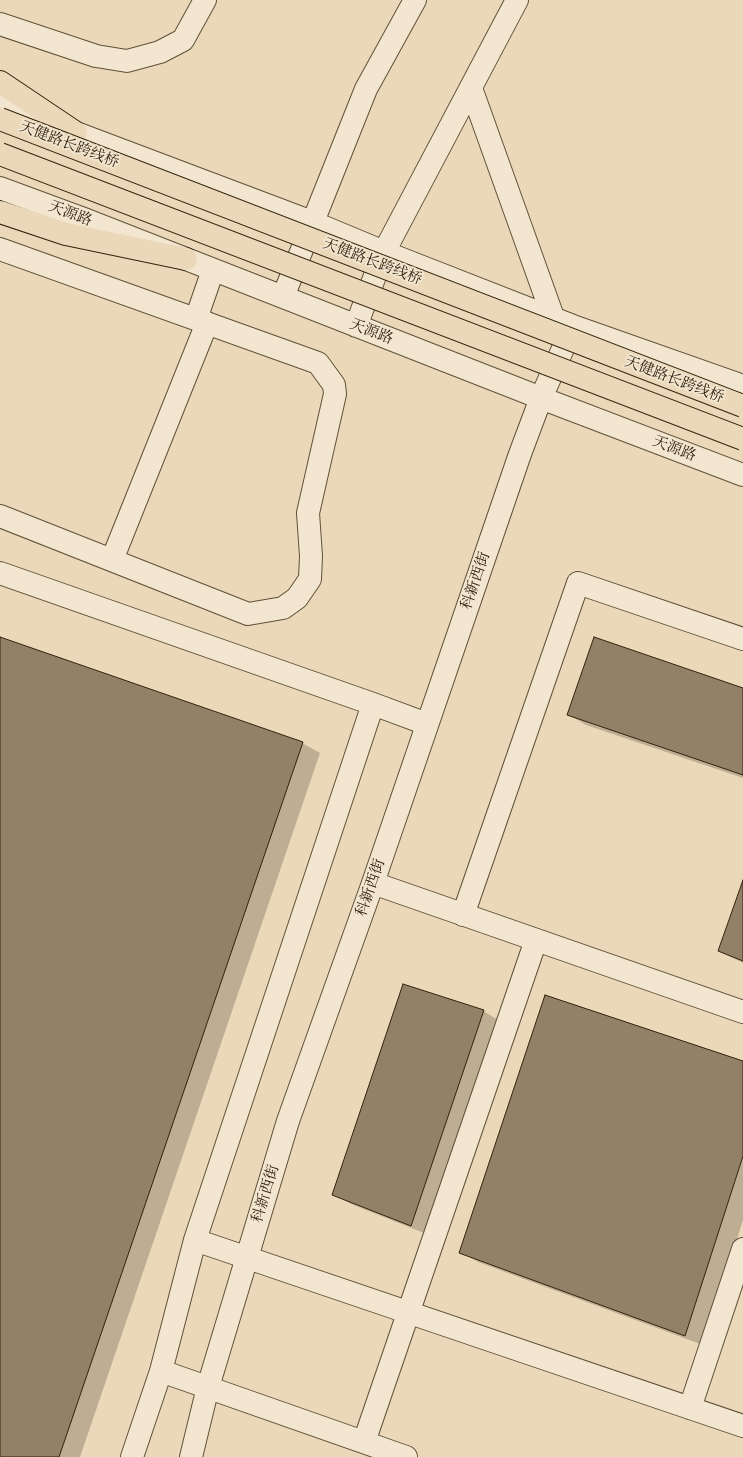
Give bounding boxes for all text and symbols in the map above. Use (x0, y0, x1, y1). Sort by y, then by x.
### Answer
street label: 天健路长跨线桥 (17, 118, 121, 172)
street label: 天源路 (46, 198, 94, 230)
street label: 天健路长跨线桥 (320, 235, 424, 289)
street label: 天源路 (347, 316, 395, 348)
street label: 天健路长跨线桥 (622, 353, 726, 407)
street label: 天源路 (650, 433, 698, 465)
street label: 科新西街 (458, 550, 494, 612)
street label: 科新西街 (353, 857, 389, 919)
street label: 科新西街 (249, 1163, 283, 1225)

